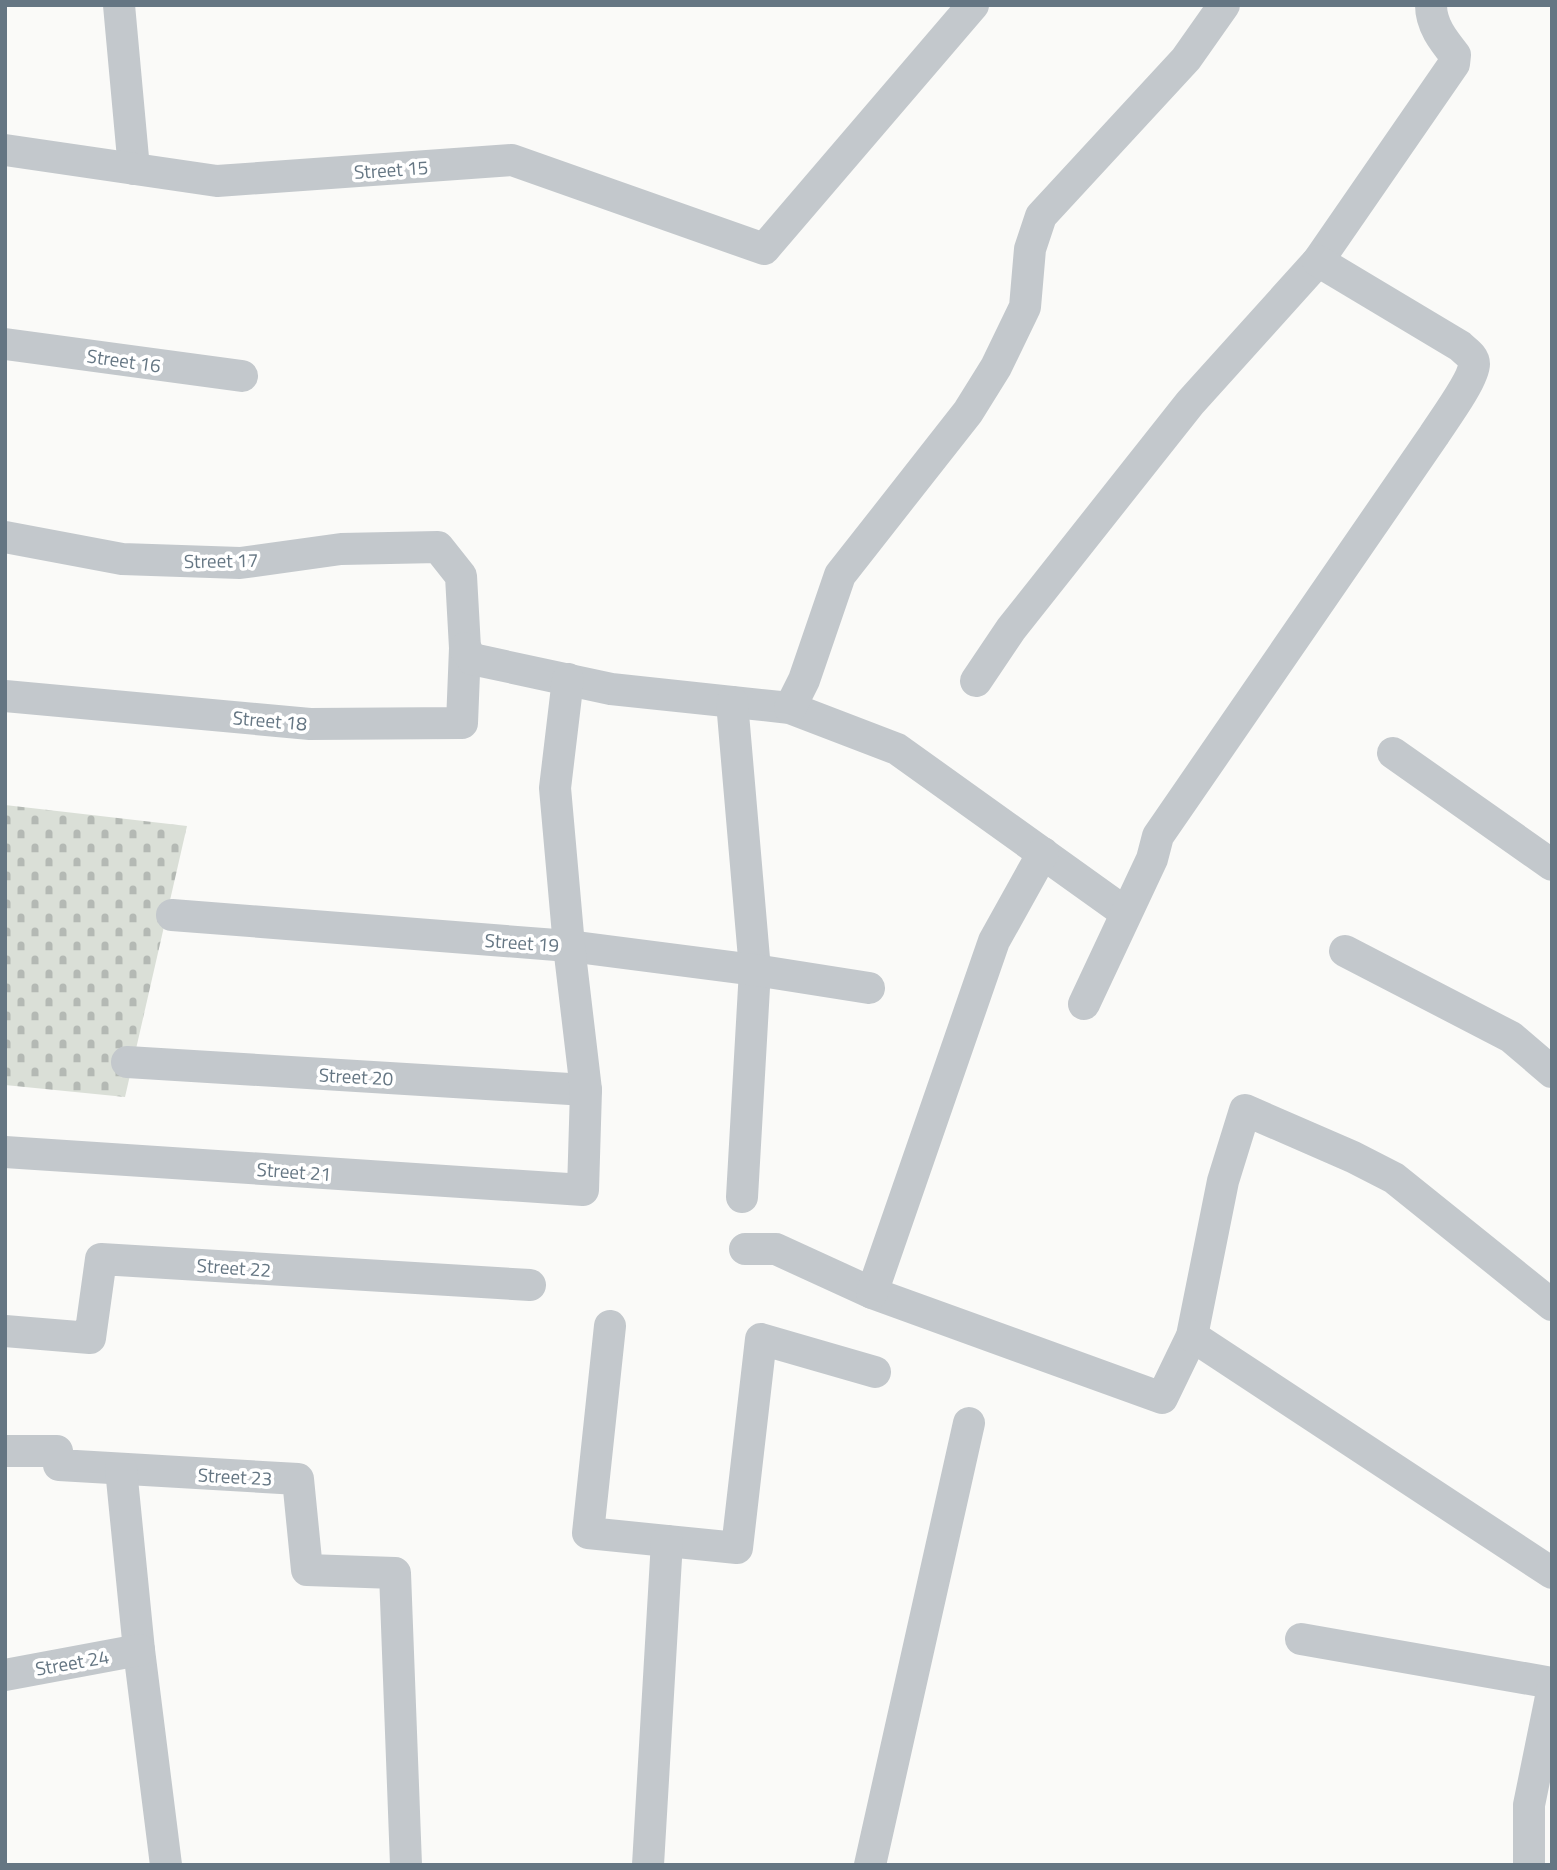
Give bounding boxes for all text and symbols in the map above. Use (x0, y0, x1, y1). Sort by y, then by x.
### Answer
street label: Street 15 (353, 152, 429, 186)
street label: Street 16 (85, 340, 163, 380)
street label: Street 17 (184, 545, 258, 575)
street label: Street 18 (232, 702, 309, 738)
street label: Street 19 (484, 925, 560, 959)
street label: Street 20 (318, 1060, 394, 1092)
street label: Street 21 (256, 1154, 332, 1188)
street label: Street 22 (196, 1250, 272, 1284)
street label: Street 23 (197, 1460, 273, 1492)
street label: Street 24 (33, 1641, 111, 1683)

